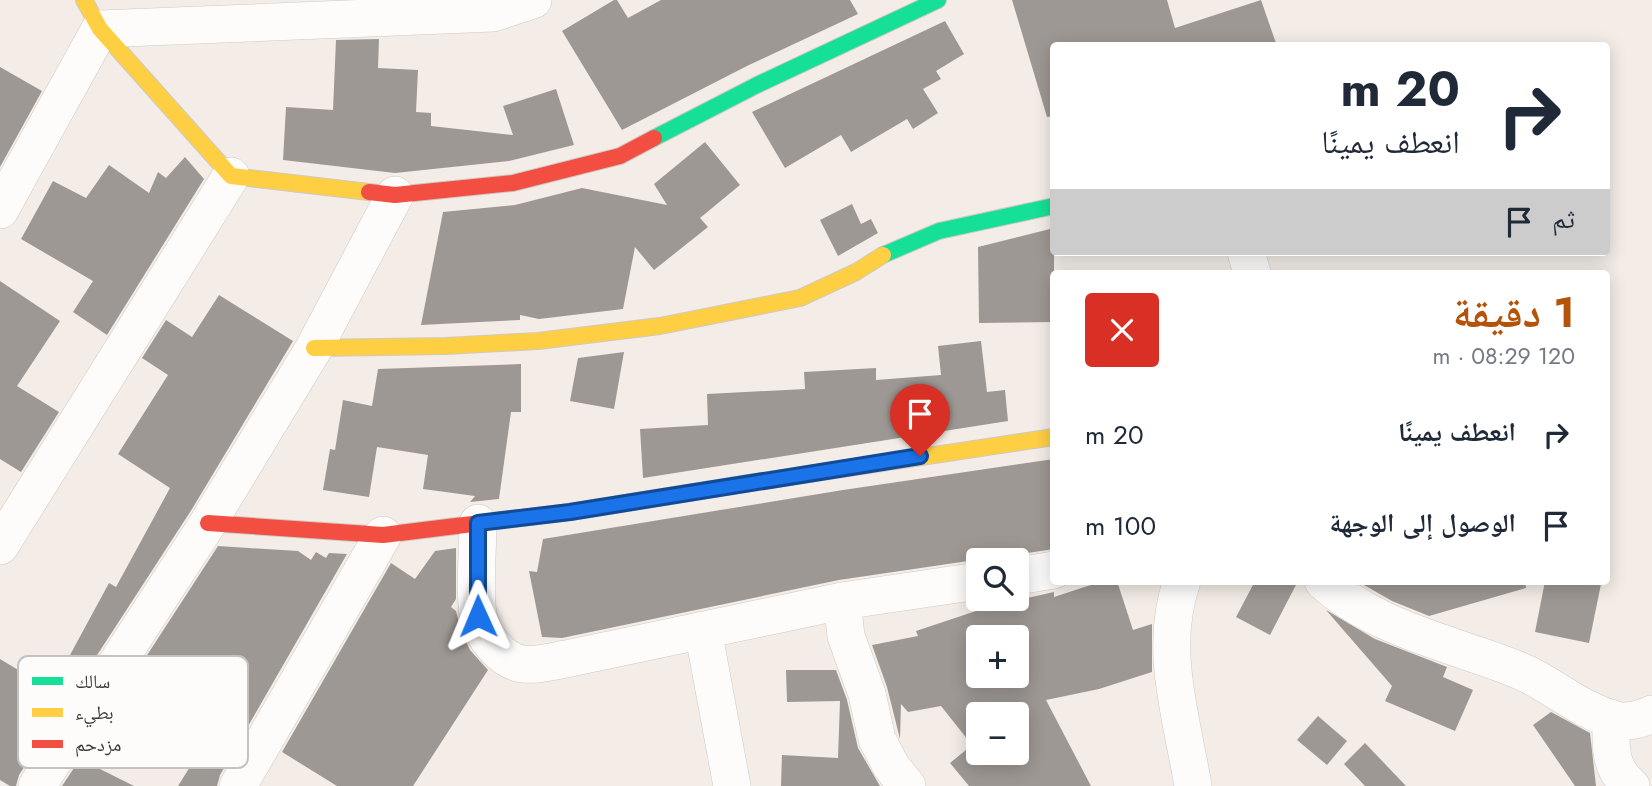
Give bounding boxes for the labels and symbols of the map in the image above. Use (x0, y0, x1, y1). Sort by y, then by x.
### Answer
pin (890, 384, 950, 456)
position arrow (441, 579, 515, 653)
legend (18, 656, 248, 768)
text: سالك (75, 668, 110, 695)
text: بطيء (75, 699, 114, 728)
text: مزدحم (75, 731, 121, 758)

